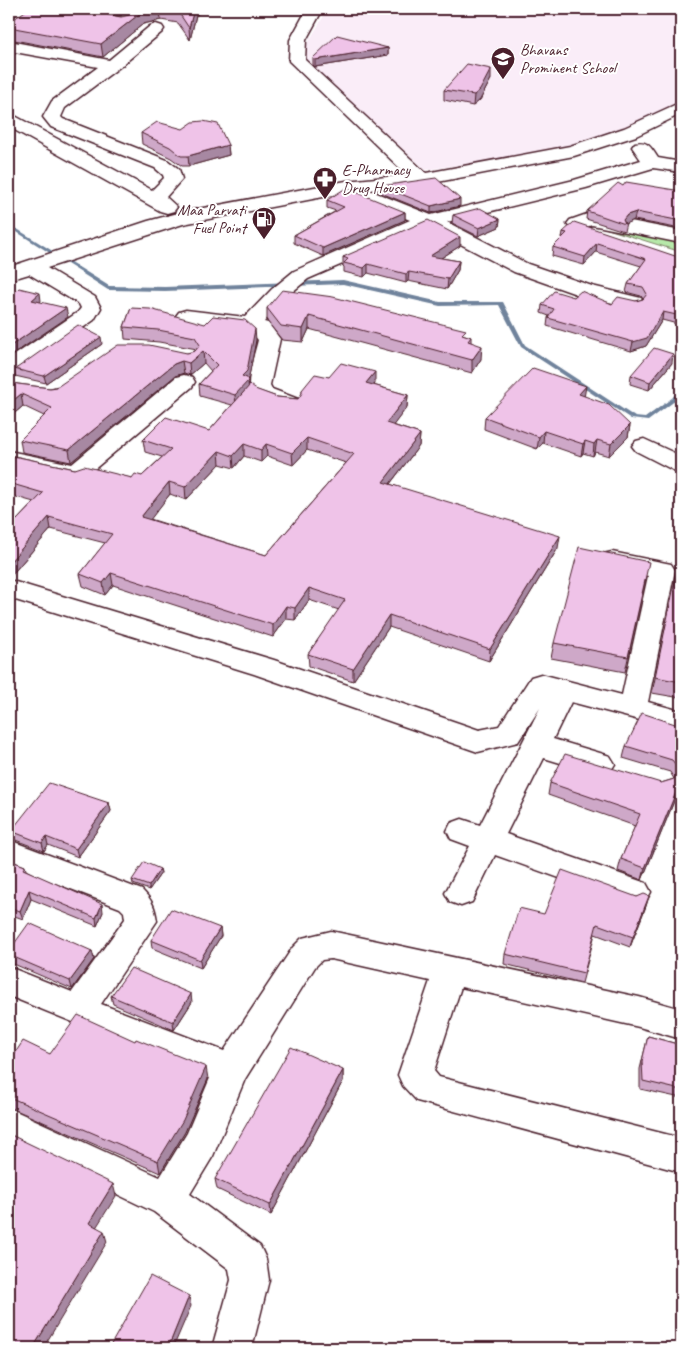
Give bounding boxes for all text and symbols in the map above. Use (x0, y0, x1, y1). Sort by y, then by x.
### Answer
place label: Bhavans Prominent School (520, 40, 619, 78)
school or university icon: Bhavans Prominent School (490, 46, 516, 80)
place label: E-Pharmacy Drug House (342, 160, 411, 198)
pharmacy icon: E-Pharmacy Drug House (312, 166, 338, 200)
place label: Maa Parvati Fuel Point (178, 200, 249, 238)
fuel station icon: Maa Parvati Fuel Point (251, 206, 277, 240)

